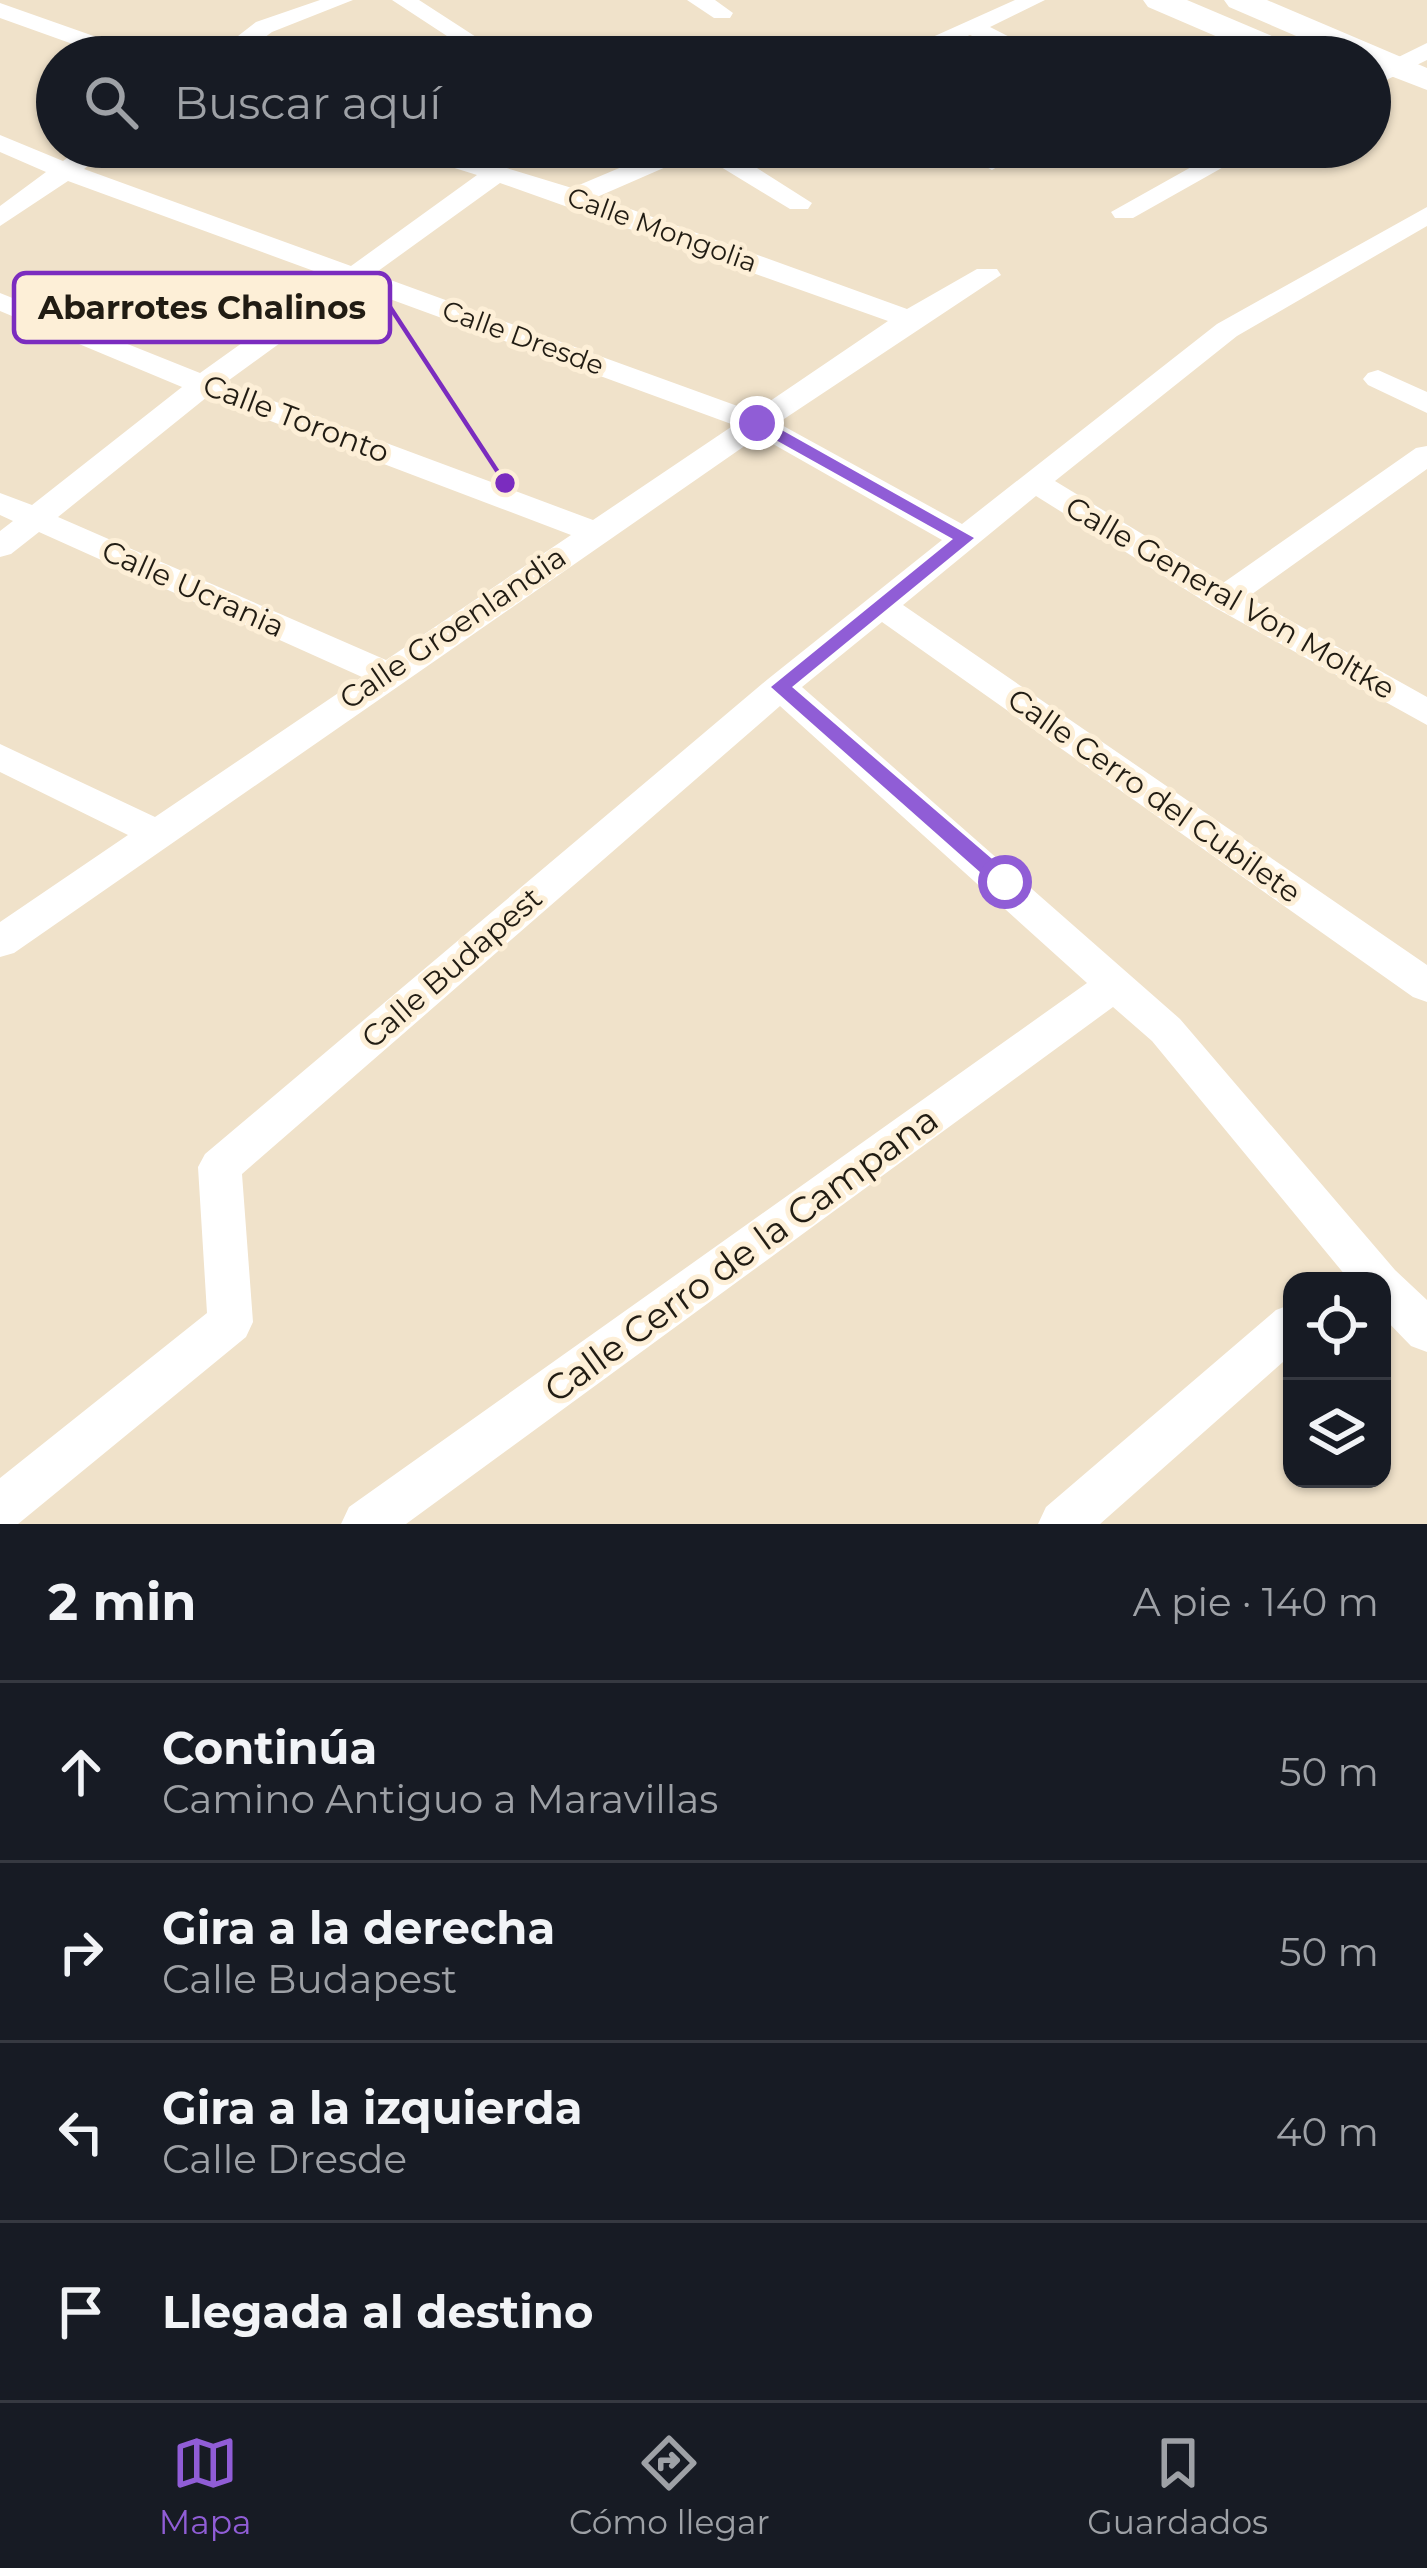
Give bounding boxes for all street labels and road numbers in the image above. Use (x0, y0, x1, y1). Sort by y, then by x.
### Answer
street label: Calle Mongolia (563, 180, 762, 279)
street label: Calle Dresde (438, 293, 609, 382)
street label: Calle Toronto (198, 366, 394, 471)
street label: Calle General Von Moltke (1059, 488, 1402, 707)
street label: Calle Ucrania (96, 532, 290, 645)
street label: Calle Groenlandia (332, 538, 573, 717)
street label: Calle Cerro del Cubilete (1001, 680, 1308, 911)
street label: Calle Budapest (354, 879, 549, 1056)
street label: Calle Cerro de la Campana (536, 1097, 946, 1411)

